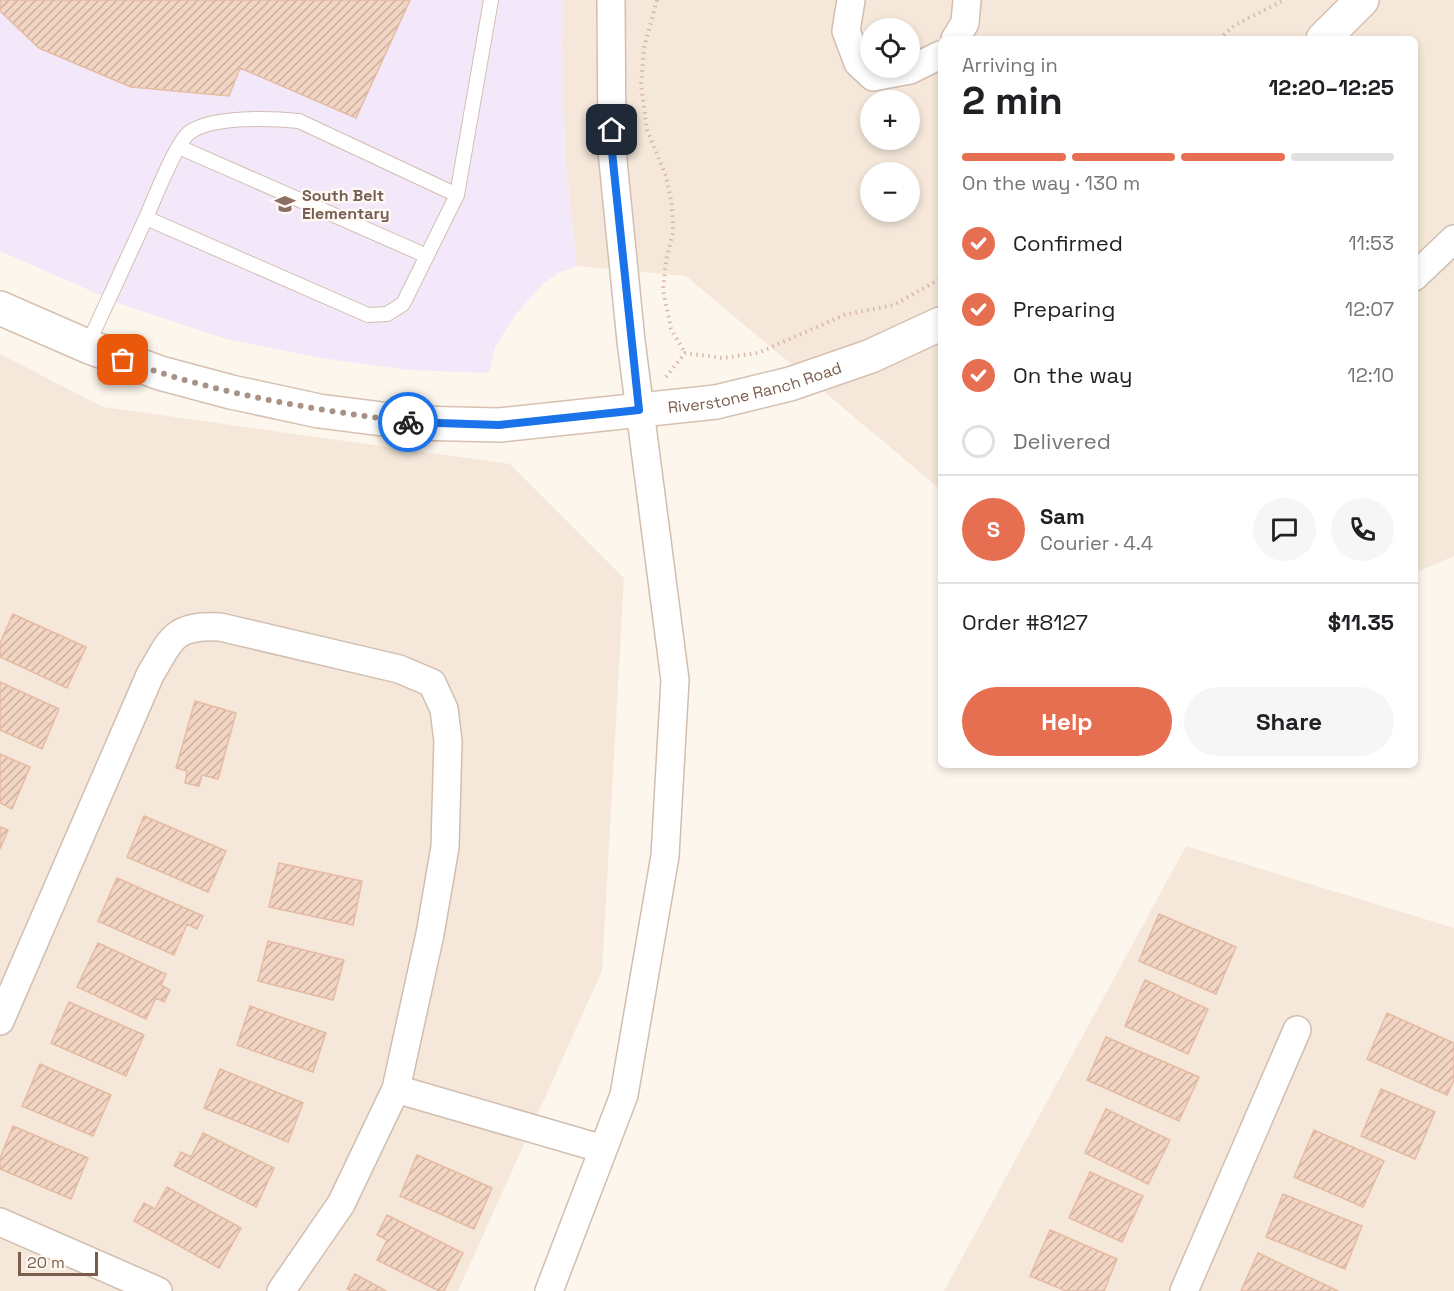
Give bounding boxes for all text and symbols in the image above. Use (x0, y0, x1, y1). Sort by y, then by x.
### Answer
map controls (860, 18, 920, 222)
button: locate (860, 18, 920, 78)
text: Arriving in (962, 52, 1058, 78)
text: 12:20–12:25 (1268, 73, 1394, 101)
text: 2 min (962, 76, 1063, 125)
button: + (860, 90, 920, 150)
pin (586, 104, 637, 155)
icon: home (595, 113, 628, 146)
button: − (860, 162, 920, 222)
text: On the way · 130 m (962, 170, 1140, 196)
place label: South Belt Elementary (302, 185, 390, 224)
school or university icon: South Belt Elementary (273, 192, 297, 216)
icon: check (962, 227, 995, 260)
text: Confirmed (1013, 229, 1123, 257)
text: 11:53 (1348, 230, 1394, 256)
icon: check (962, 293, 995, 326)
text: Preparing (1013, 295, 1115, 323)
text: 12:07 (1345, 296, 1394, 322)
pin (97, 334, 148, 385)
icon: bag (106, 343, 139, 376)
street label: Riverstone Ranch Road (667, 357, 844, 418)
icon: check (962, 359, 995, 392)
text: On the way (1013, 361, 1132, 389)
text: 12:10 (1347, 362, 1394, 388)
courier (378, 392, 438, 452)
icon: bike (392, 406, 425, 439)
text: Delivered (1013, 427, 1111, 455)
button: chat (1253, 498, 1316, 561)
button: phone (1331, 498, 1394, 561)
text: Sam (1040, 502, 1085, 530)
text: S (987, 515, 1000, 543)
text: Courier · 4.4 (1040, 530, 1153, 556)
text: Order #8127 (962, 608, 1088, 636)
text: $11.35 (1328, 608, 1394, 636)
button: Help (962, 687, 1172, 756)
button: Share (1184, 687, 1394, 756)
scale bar (18, 1249, 98, 1276)
text: 20 m (27, 1252, 65, 1273)

